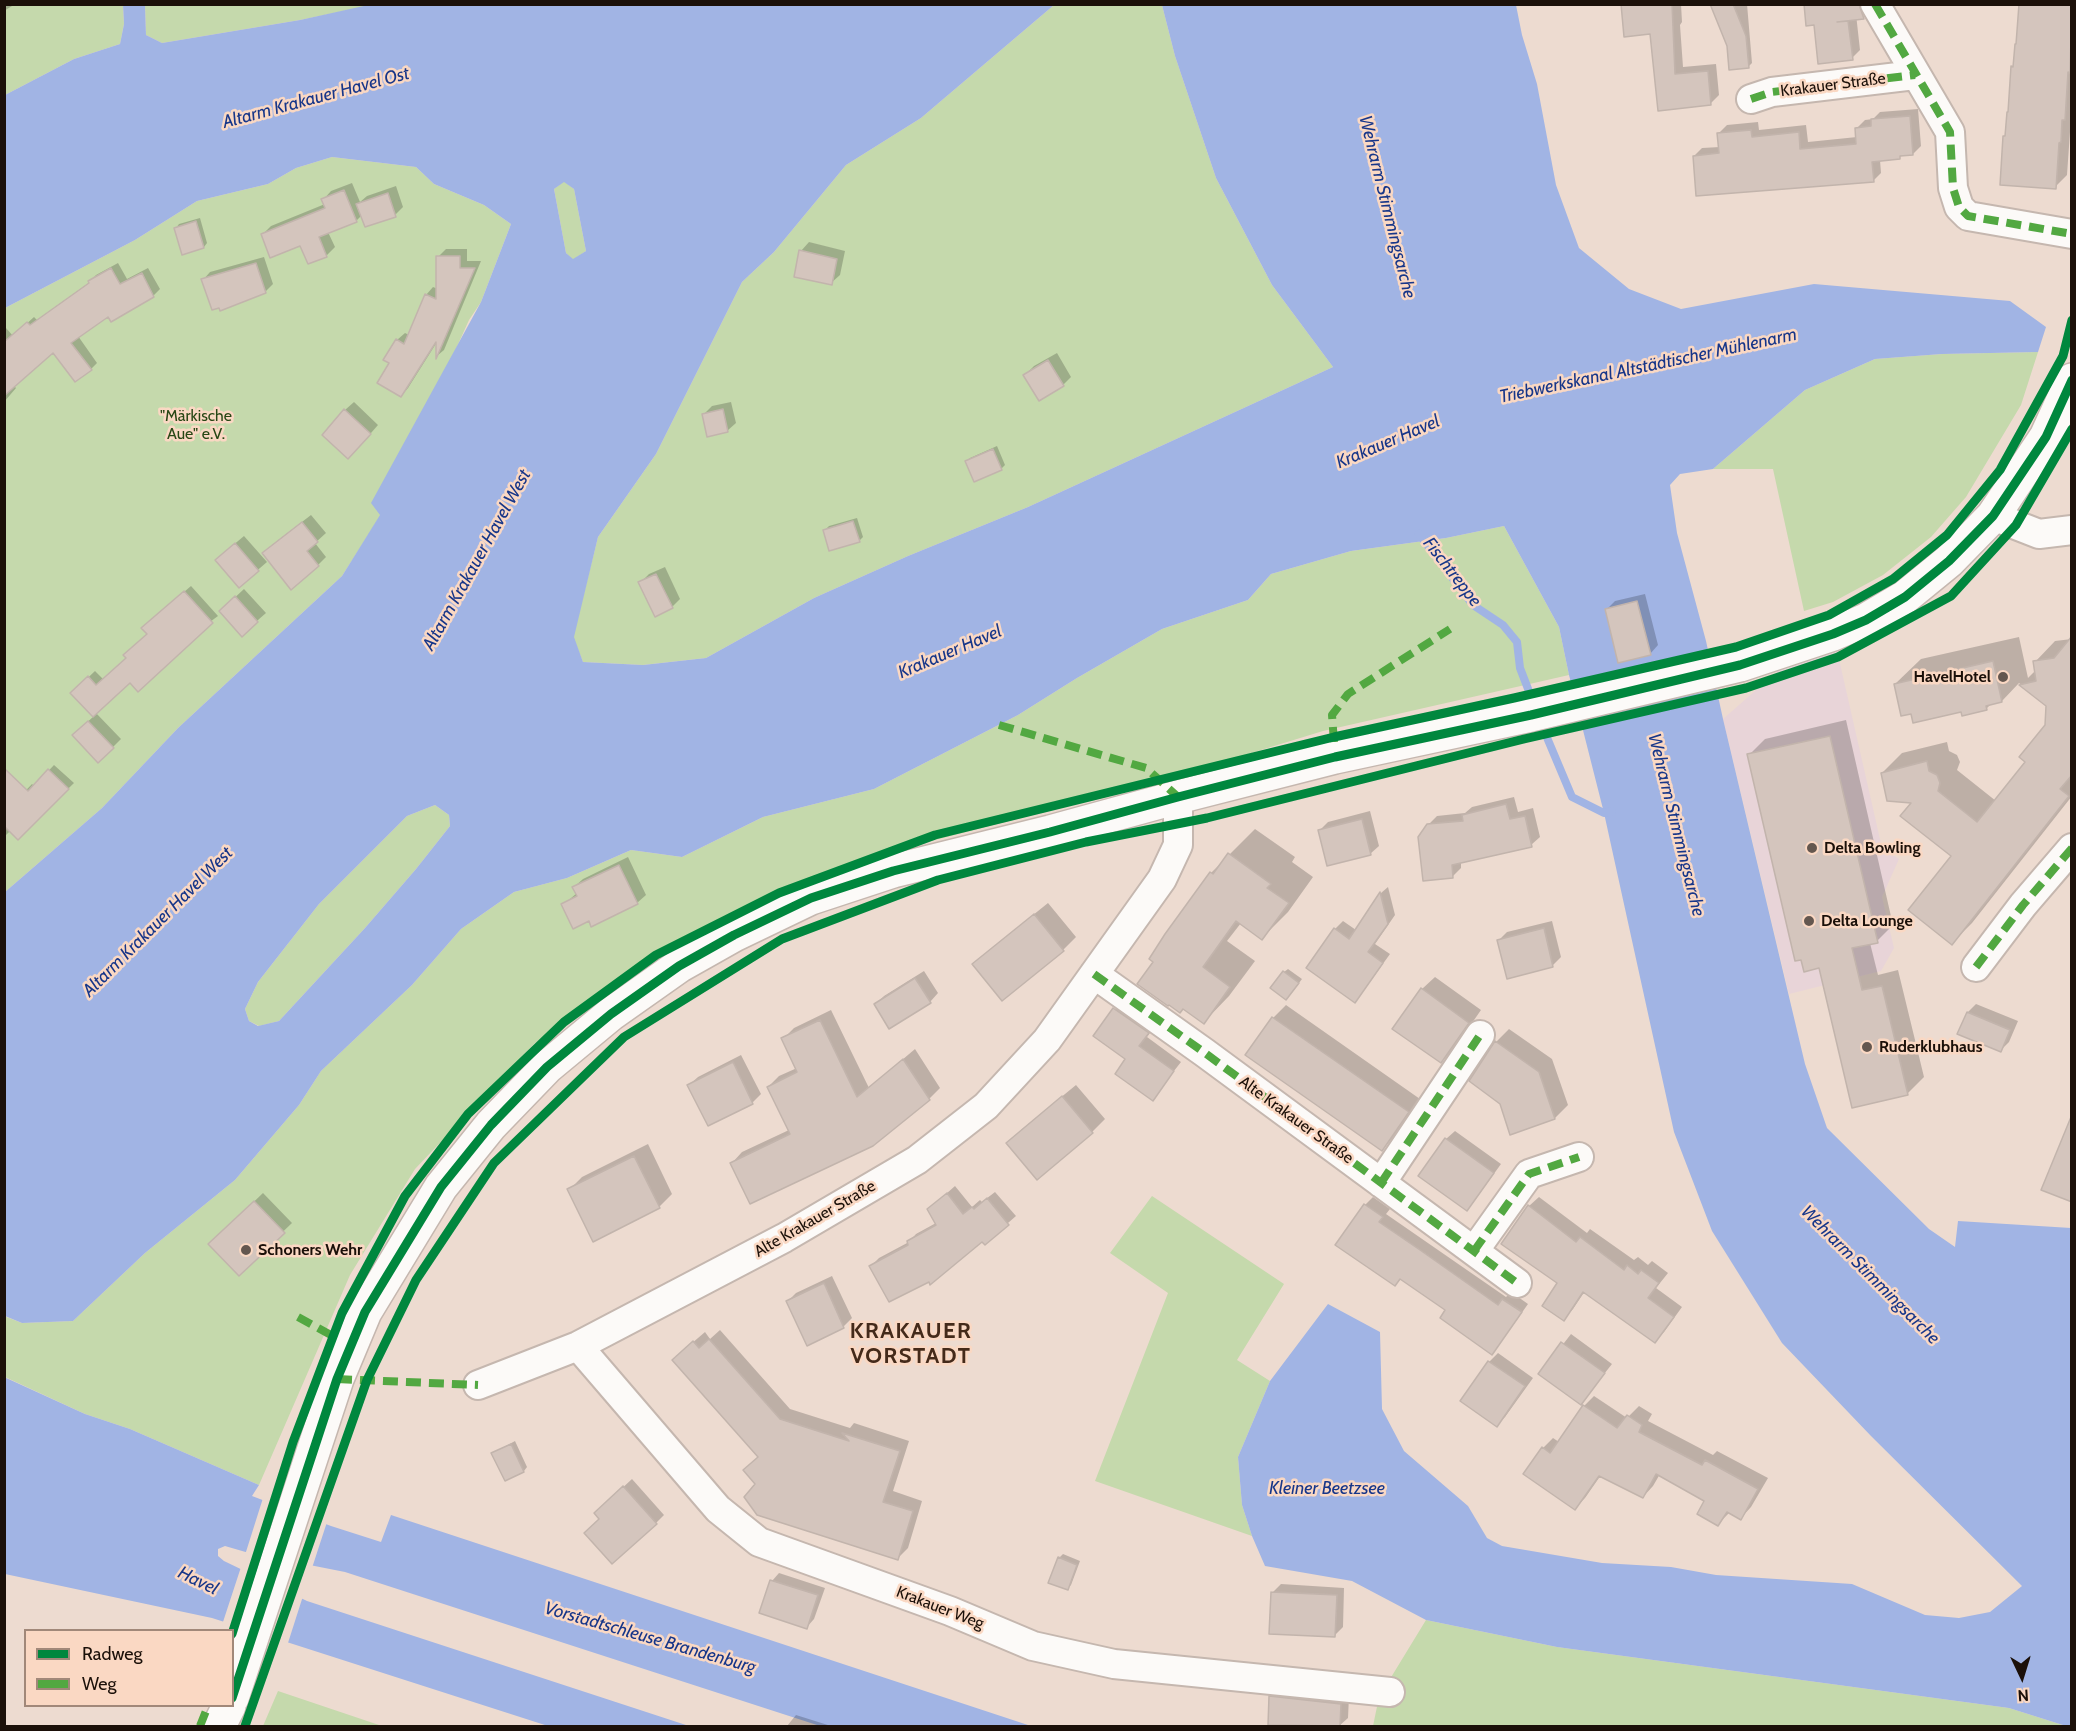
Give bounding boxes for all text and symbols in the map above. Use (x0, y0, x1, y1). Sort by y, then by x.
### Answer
water label: Altarm Krakauer Havel Ost (220, 63, 412, 133)
street label: Krakauer Straße (1779, 69, 1887, 101)
water label: Wehrarm Stimmingsarche (1354, 113, 1420, 301)
water label: Triebwerkskanal Altstädtischer Mühlenarm (1497, 324, 1799, 408)
park label: "Märkische Aue" e.V. (160, 406, 232, 444)
water label: Krakauer Havel (1333, 410, 1443, 474)
water label: Altarm Krakauer Havel West (418, 466, 536, 654)
water label: Fischtreppe (1418, 533, 1486, 611)
water label: Krakauer Havel (895, 620, 1005, 684)
place label: HavelHotel (1913, 667, 1991, 687)
marker: HavelHotel (1996, 670, 2010, 684)
water label: Wehrarm Stimmingsarche (1643, 731, 1709, 919)
place label: Delta Bowling (1824, 838, 1920, 858)
marker: Delta Bowling (1805, 841, 1819, 855)
water label: Altarm Krakauer Havel West (78, 842, 238, 1002)
place label: Delta Lounge (1821, 911, 1913, 931)
marker: Delta Lounge (1802, 914, 1816, 928)
place label: Ruderklubhaus (1879, 1037, 1982, 1057)
marker: Ruderklubhaus (1860, 1040, 1874, 1054)
street label: Alte Krakauer Straße (1235, 1072, 1357, 1168)
street label: Alte Krakauer Straße (751, 1177, 879, 1261)
water label: Wehrarm Stimmingsarche (1796, 1201, 1944, 1349)
place label: Schoners Wehr (258, 1240, 362, 1260)
marker: Schoners Wehr (239, 1243, 253, 1257)
district label: KRAKAUER VORSTADT (850, 1319, 972, 1370)
water label: Kleiner Beetzsee (1269, 1478, 1385, 1500)
water label: Havel (174, 1562, 222, 1600)
street label: Krakauer Weg (893, 1582, 987, 1634)
water label: Vorstadtschleuse Brandenburg (542, 1597, 758, 1679)
legend (24, 1629, 234, 1707)
text: Radweg (82, 1643, 143, 1665)
north arrow (1992, 1647, 2052, 1707)
text: Weg (82, 1673, 117, 1695)
text: N (2017, 1686, 2030, 1705)

